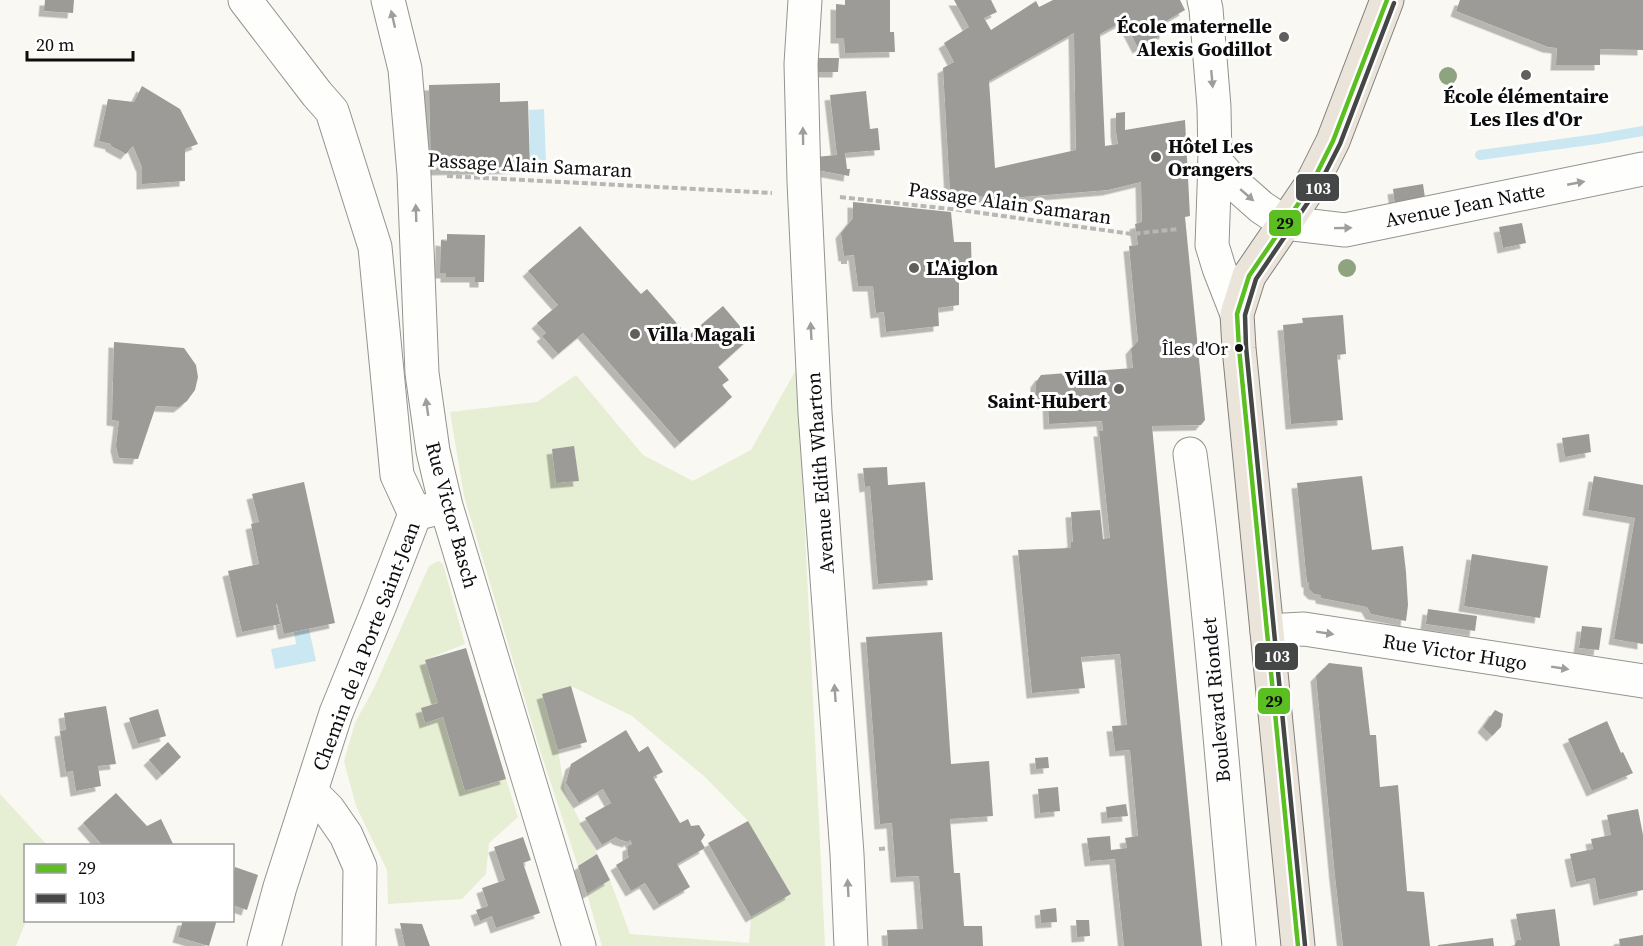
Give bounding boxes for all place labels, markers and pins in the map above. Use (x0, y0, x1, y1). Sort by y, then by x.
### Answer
place label: École maternelle Alexis Godillot (1117, 12, 1273, 63)
marker: École maternelle Alexis Godillot (1277, 30, 1291, 44)
marker: École élémentaire Les Iles d'Or (1519, 68, 1533, 82)
place label: École élémentaire Les Iles d'Or (1443, 82, 1609, 133)
place label: Hôtel Les Orangers (1168, 132, 1253, 183)
marker: Hôtel Les Orangers (1149, 150, 1163, 164)
place label: L'Aiglon (926, 254, 998, 282)
marker: L'Aiglon (907, 261, 921, 275)
place label: Villa Magali (647, 320, 755, 348)
marker: Villa Magali (628, 327, 642, 341)
place label: Îles d'Or (1162, 336, 1228, 361)
marker: Îles d'Or (1233, 342, 1245, 354)
place label: Villa Saint-Hubert (987, 364, 1108, 415)
marker: Villa Saint-Hubert (1112, 382, 1126, 396)

